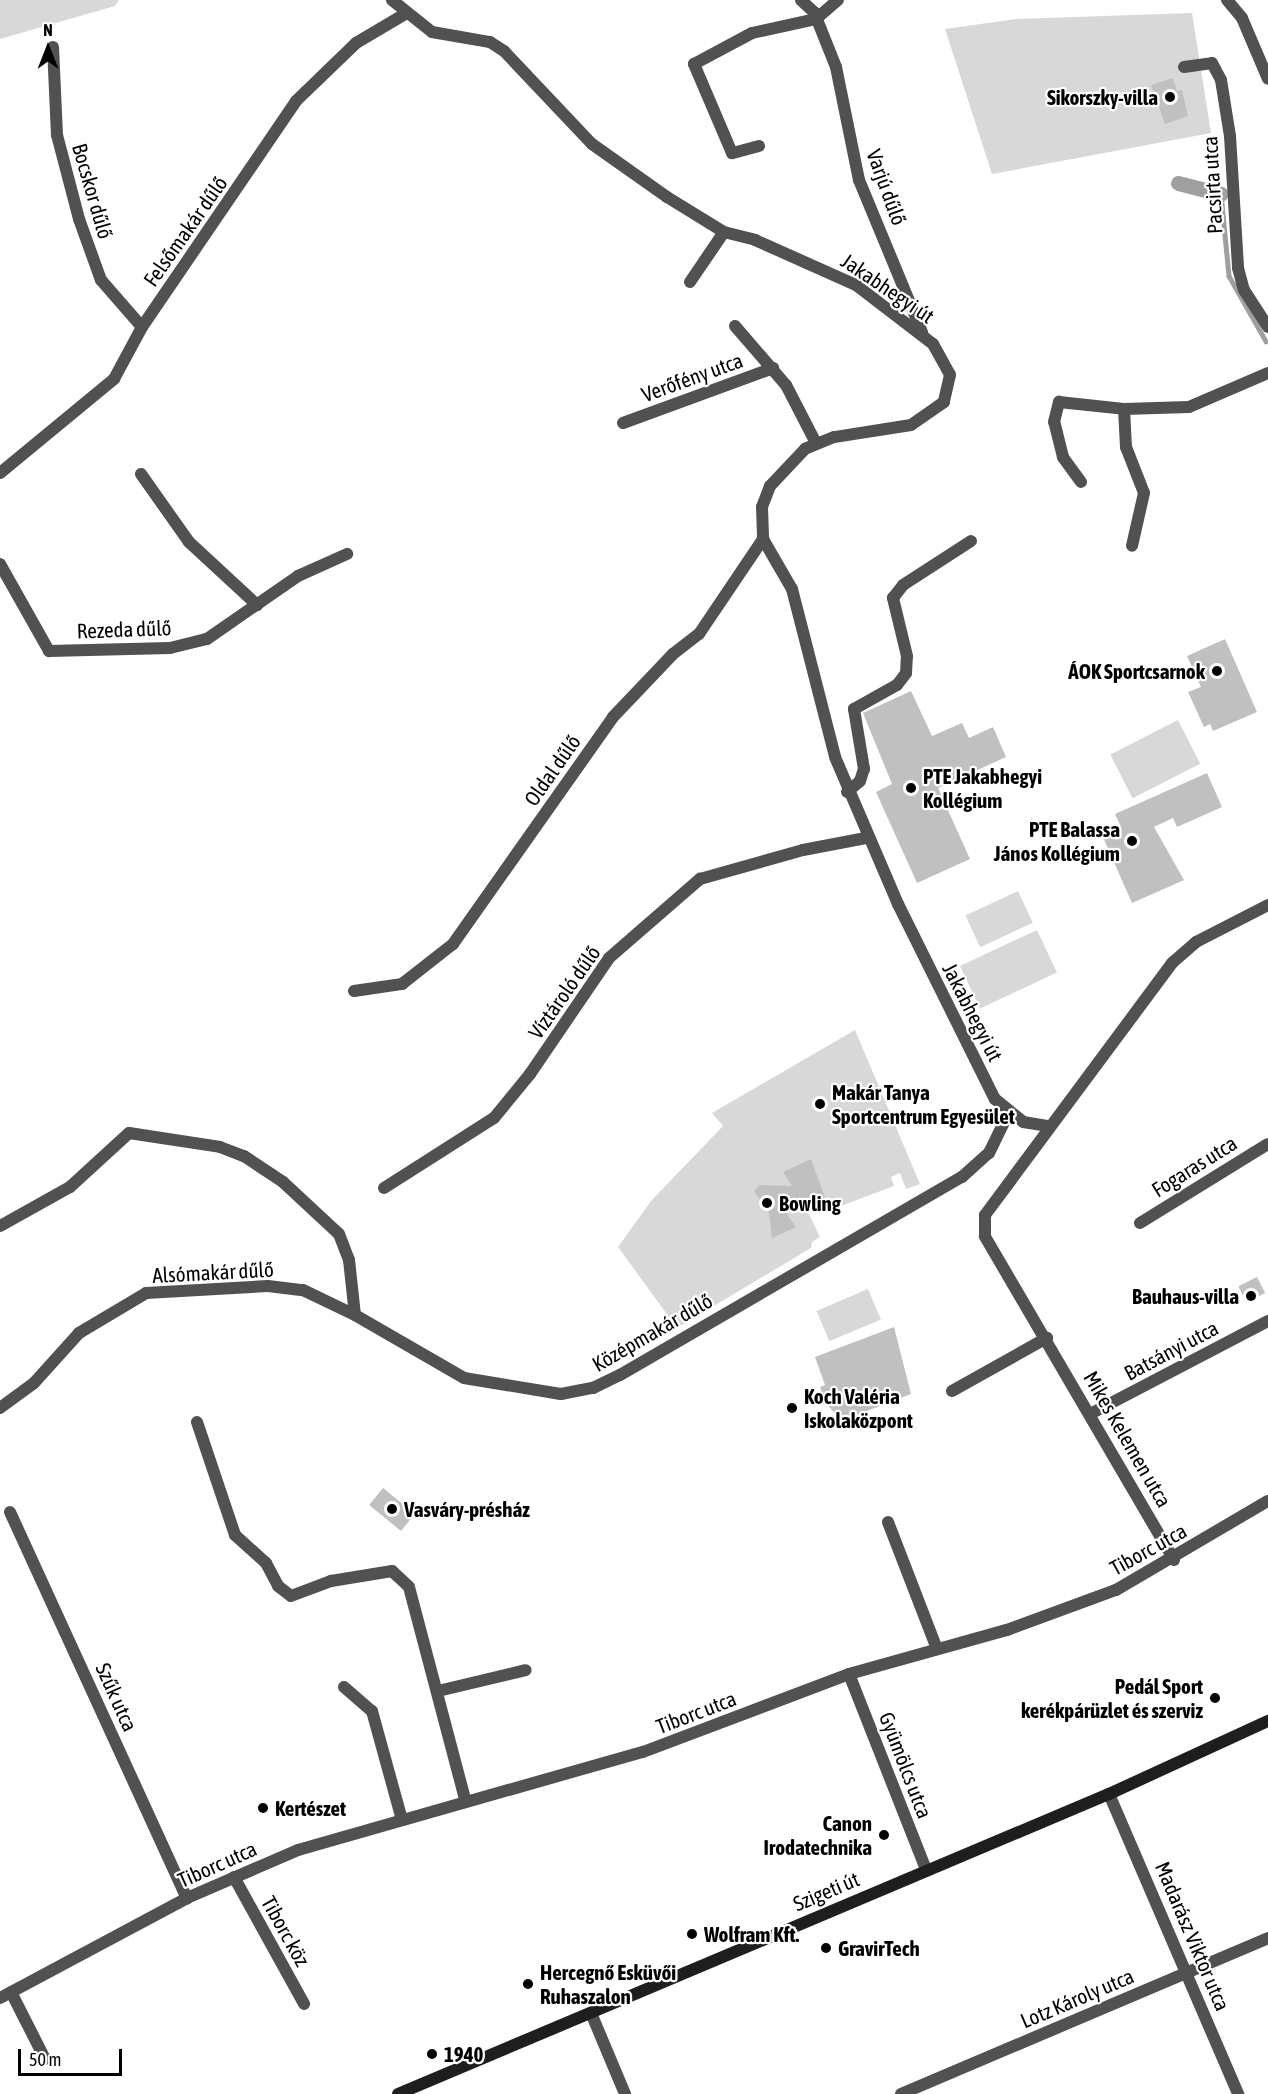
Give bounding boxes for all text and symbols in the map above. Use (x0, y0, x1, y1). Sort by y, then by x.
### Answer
north arrow (18, 18, 78, 78)
text: N (43, 21, 53, 39)
place label: Sikorszky-villa (1047, 84, 1158, 110)
marker: Sikorszky-villa (1163, 90, 1177, 104)
street label: Pacsirta utca (1197, 135, 1227, 235)
street label: Bocskor dűlő (67, 140, 119, 242)
street label: Varjú dűlő (862, 146, 912, 228)
street label: Felsőmakár dűlő (138, 171, 232, 291)
street label: Jakabhegyi út (837, 248, 939, 328)
street label: Verőfény utca (638, 347, 746, 407)
street label: Rezeda dűlő (76, 615, 172, 643)
place label: ÁOK Sportcsarnok (1068, 658, 1205, 684)
marker: ÁOK Sportcsarnok (1210, 664, 1224, 678)
street label: Oldal dűlő (518, 730, 586, 810)
place label: PTE Jakabhegyi Kollégium (923, 763, 1042, 813)
marker: PTE Jakabhegyi Kollégium (904, 781, 918, 795)
place label: PTE Balassa János Kollégium (994, 816, 1120, 866)
marker: PTE Balassa János Kollégium (1125, 834, 1139, 848)
street label: Víztároló dűlő (523, 941, 605, 1043)
street label: Jakabhegyi út (938, 959, 1008, 1065)
place label: Makár Tanya Sportcentrum Egyesület (832, 1079, 1015, 1129)
marker: Makár Tanya Sportcentrum Egyesület (813, 1097, 827, 1111)
street label: Fogaras utca (1147, 1130, 1241, 1202)
place label: Bowling (779, 1190, 841, 1216)
marker: Bowling (760, 1196, 774, 1210)
street label: Alsómakár dűlő (152, 1256, 274, 1288)
place label: Bauhaus-villa (1132, 1283, 1239, 1309)
street label: Középmakár dűlő (587, 1287, 717, 1377)
marker: Bauhaus-villa (1244, 1289, 1258, 1303)
street label: Batsányi utca (1120, 1315, 1222, 1385)
street label: Mikes Kelemen utca (1079, 1366, 1177, 1512)
place label: Koch Valéria Iskolaközpont (804, 1383, 913, 1433)
marker: Koch Valéria Iskolaközpont (785, 1401, 799, 1415)
place label: Vasváry-présház (404, 1496, 530, 1522)
marker: Vasváry-présház (385, 1502, 399, 1516)
street label: Tiborc utca (1105, 1518, 1191, 1580)
street label: Szűk utca (91, 1659, 143, 1735)
place label: Pedál Sport kerékpárüzlet és szerviz (1021, 1673, 1203, 1723)
street label: Tiborc utca (652, 1685, 740, 1739)
marker: Pedál Sport kerékpárüzlet és szerviz (1208, 1691, 1222, 1705)
street label: Gyümölcs utca (874, 1708, 938, 1822)
place label: Kertészet (275, 1795, 346, 1821)
marker: Kertészet (256, 1801, 270, 1815)
place label: Canon Irodatechnika (764, 1810, 872, 1860)
marker: Canon Irodatechnika (877, 1828, 891, 1842)
street label: Tiborc utca (174, 1835, 260, 1893)
street label: Madarász Viktor utca (1150, 1858, 1236, 2014)
street label: Szigeti út (789, 1866, 863, 1916)
street label: Tiborc köz (256, 1892, 316, 1970)
place label: Wolfram Kft. (704, 1921, 799, 1947)
marker: Wolfram Kft. (685, 1927, 699, 1941)
place label: GravirTech (838, 1935, 920, 1961)
marker: GravirTech (819, 1941, 833, 1955)
place label: Hercegnő Esküvői Ruhaszalon (540, 1959, 676, 2009)
street label: Lotz Károly utca (1017, 1963, 1137, 2033)
marker: Hercegnő Esküvői Ruhaszalon (521, 1977, 535, 1991)
scale bar (21, 2037, 124, 2075)
place label: 1940 (444, 2041, 483, 2067)
marker: 1940 (425, 2047, 439, 2061)
text: 50 m (29, 2049, 61, 2070)

